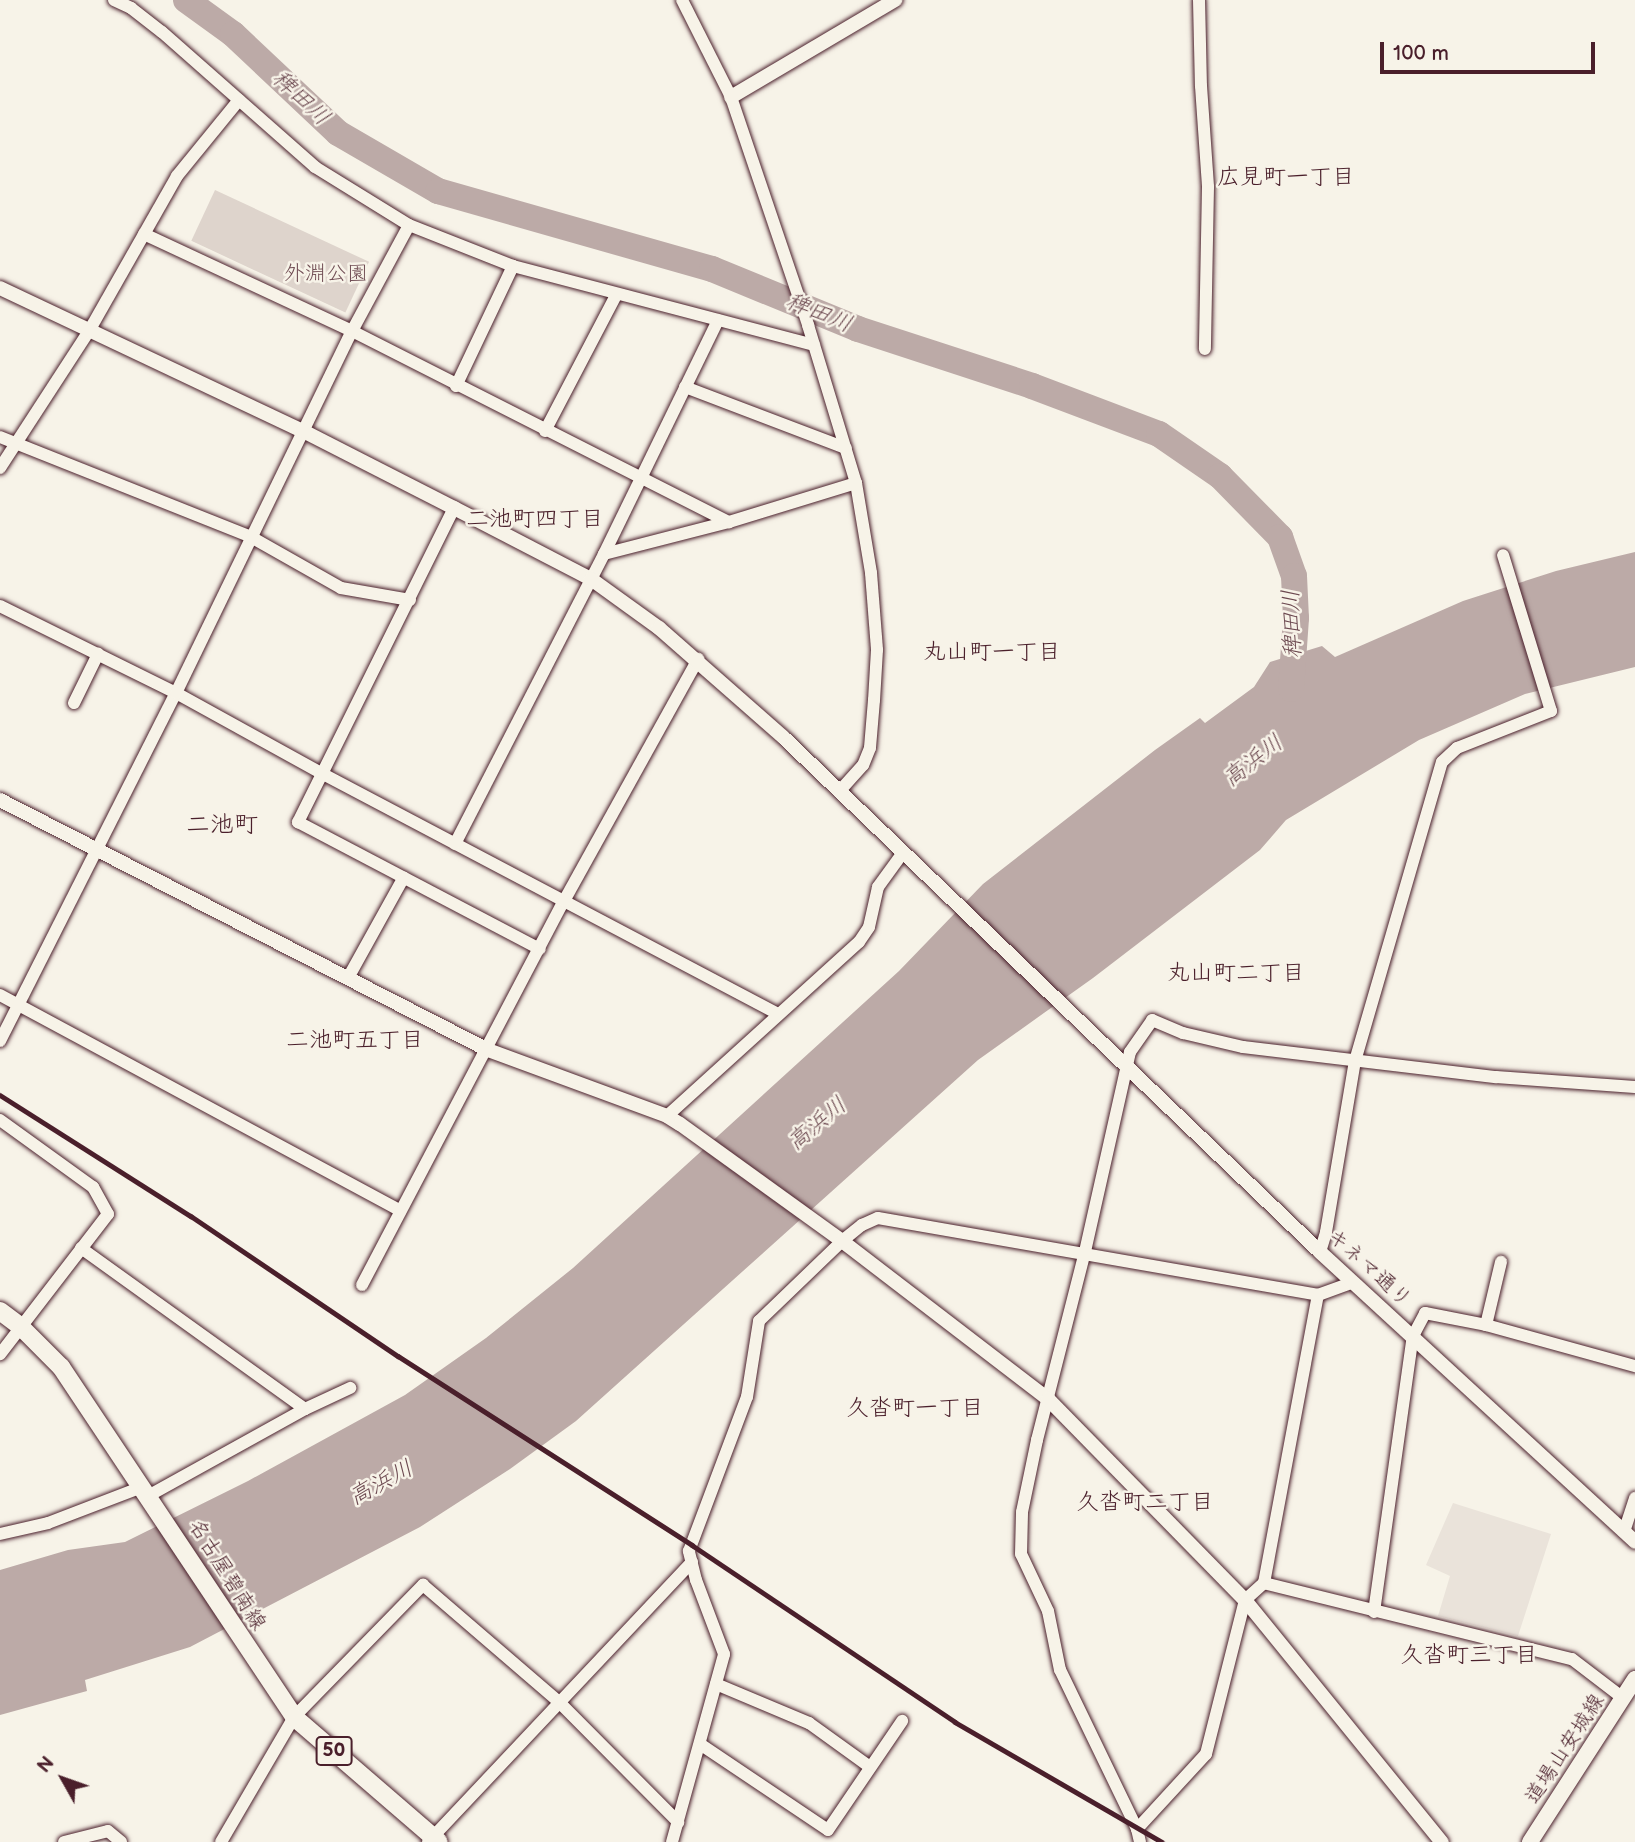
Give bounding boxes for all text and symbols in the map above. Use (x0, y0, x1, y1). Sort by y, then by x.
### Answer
scale bar (1383, 28, 1598, 72)
text: 100 m (1393, 41, 1449, 66)
water label: 稗田川 (266, 64, 336, 132)
district label: 広見町一丁目 (1217, 163, 1355, 191)
park label: 外淵公園 (284, 261, 368, 287)
water label: 稗田川 (782, 287, 856, 339)
district label: 二池町四丁目 (466, 505, 604, 533)
water label: 稗田川 (1277, 589, 1307, 659)
district label: 丸山町一丁目 (923, 638, 1061, 666)
water label: 高浜川 (1217, 729, 1289, 793)
district label: 二池町 (186, 811, 258, 839)
district label: 丸山町二丁目 (1167, 959, 1305, 987)
district label: 二池町五丁目 (286, 1026, 424, 1054)
water label: 高浜川 (782, 1091, 852, 1157)
street label: キネマ通り (1322, 1224, 1416, 1312)
district label: 久沓町一丁目 (846, 1394, 984, 1422)
water label: 高浜川 (344, 1455, 418, 1511)
district label: 久沓町二丁目 (1076, 1488, 1214, 1516)
street label: 名古屋碧南線 (183, 1515, 271, 1635)
district label: 久沓町三丁目 (1400, 1641, 1538, 1669)
street label: 道場山安城線 (1520, 1689, 1610, 1809)
road number: 50 (315, 1736, 353, 1766)
north arrow (28, 1744, 98, 1814)
text: N (33, 1752, 60, 1778)

